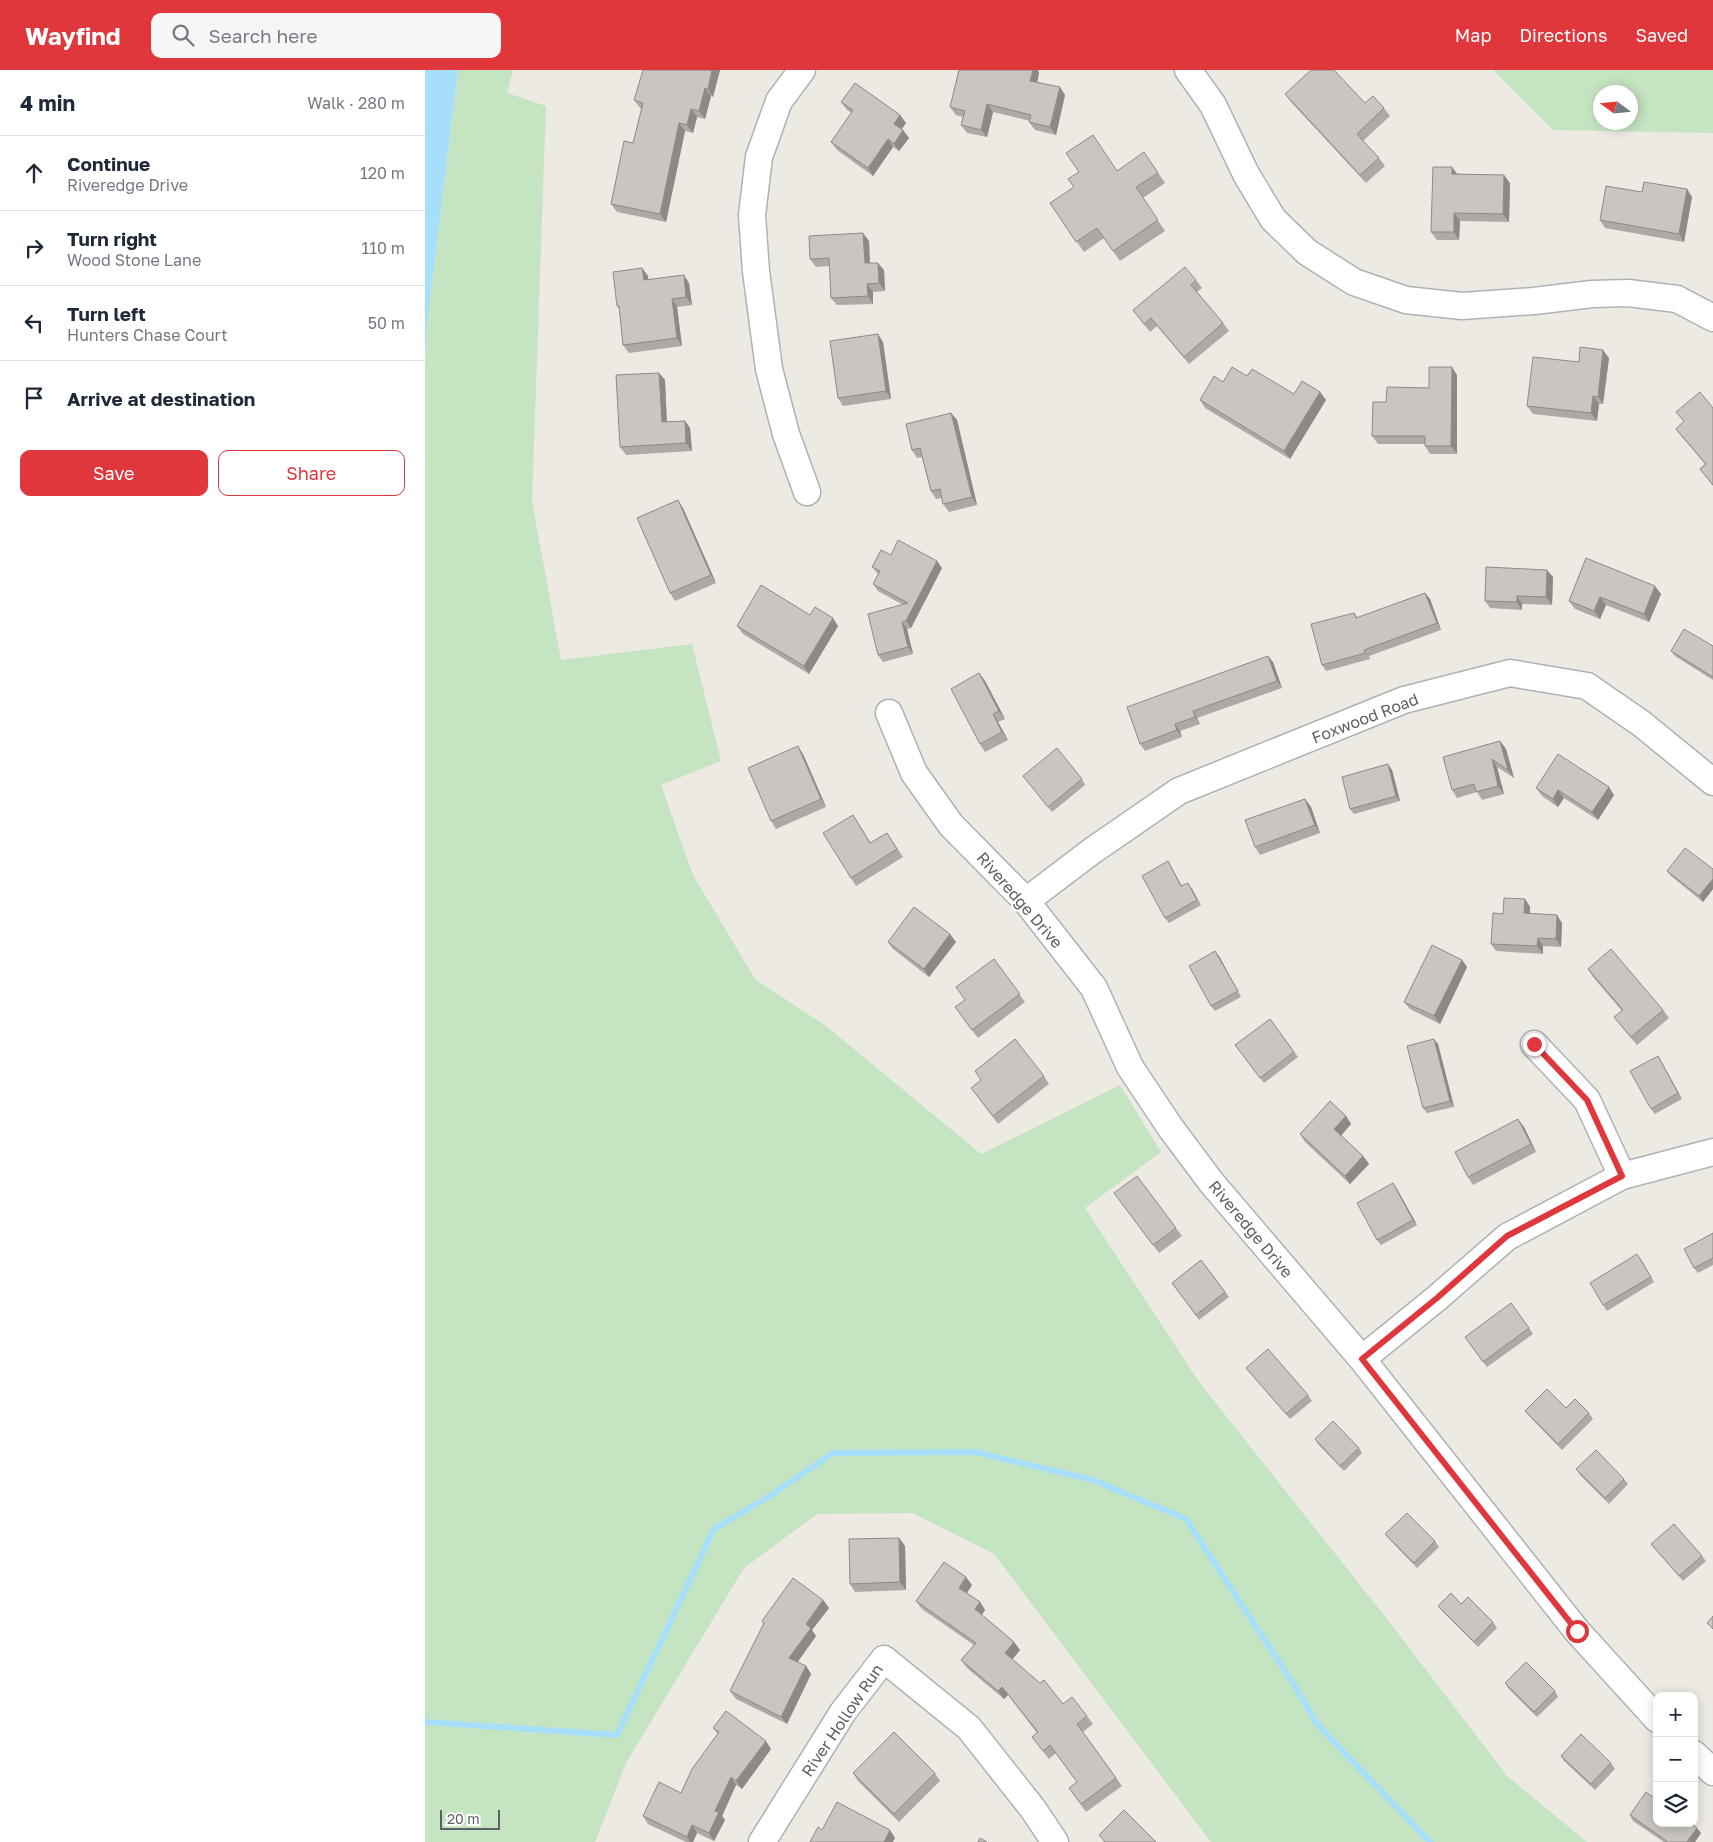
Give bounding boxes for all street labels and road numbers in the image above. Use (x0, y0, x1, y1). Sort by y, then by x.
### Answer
street label: Foxwood Road (1309, 688, 1421, 748)
street label: Riveredge Drive (973, 848, 1067, 952)
street label: Riveredge Drive (1204, 1176, 1298, 1282)
street label: River Hollow Run (797, 1660, 887, 1780)

